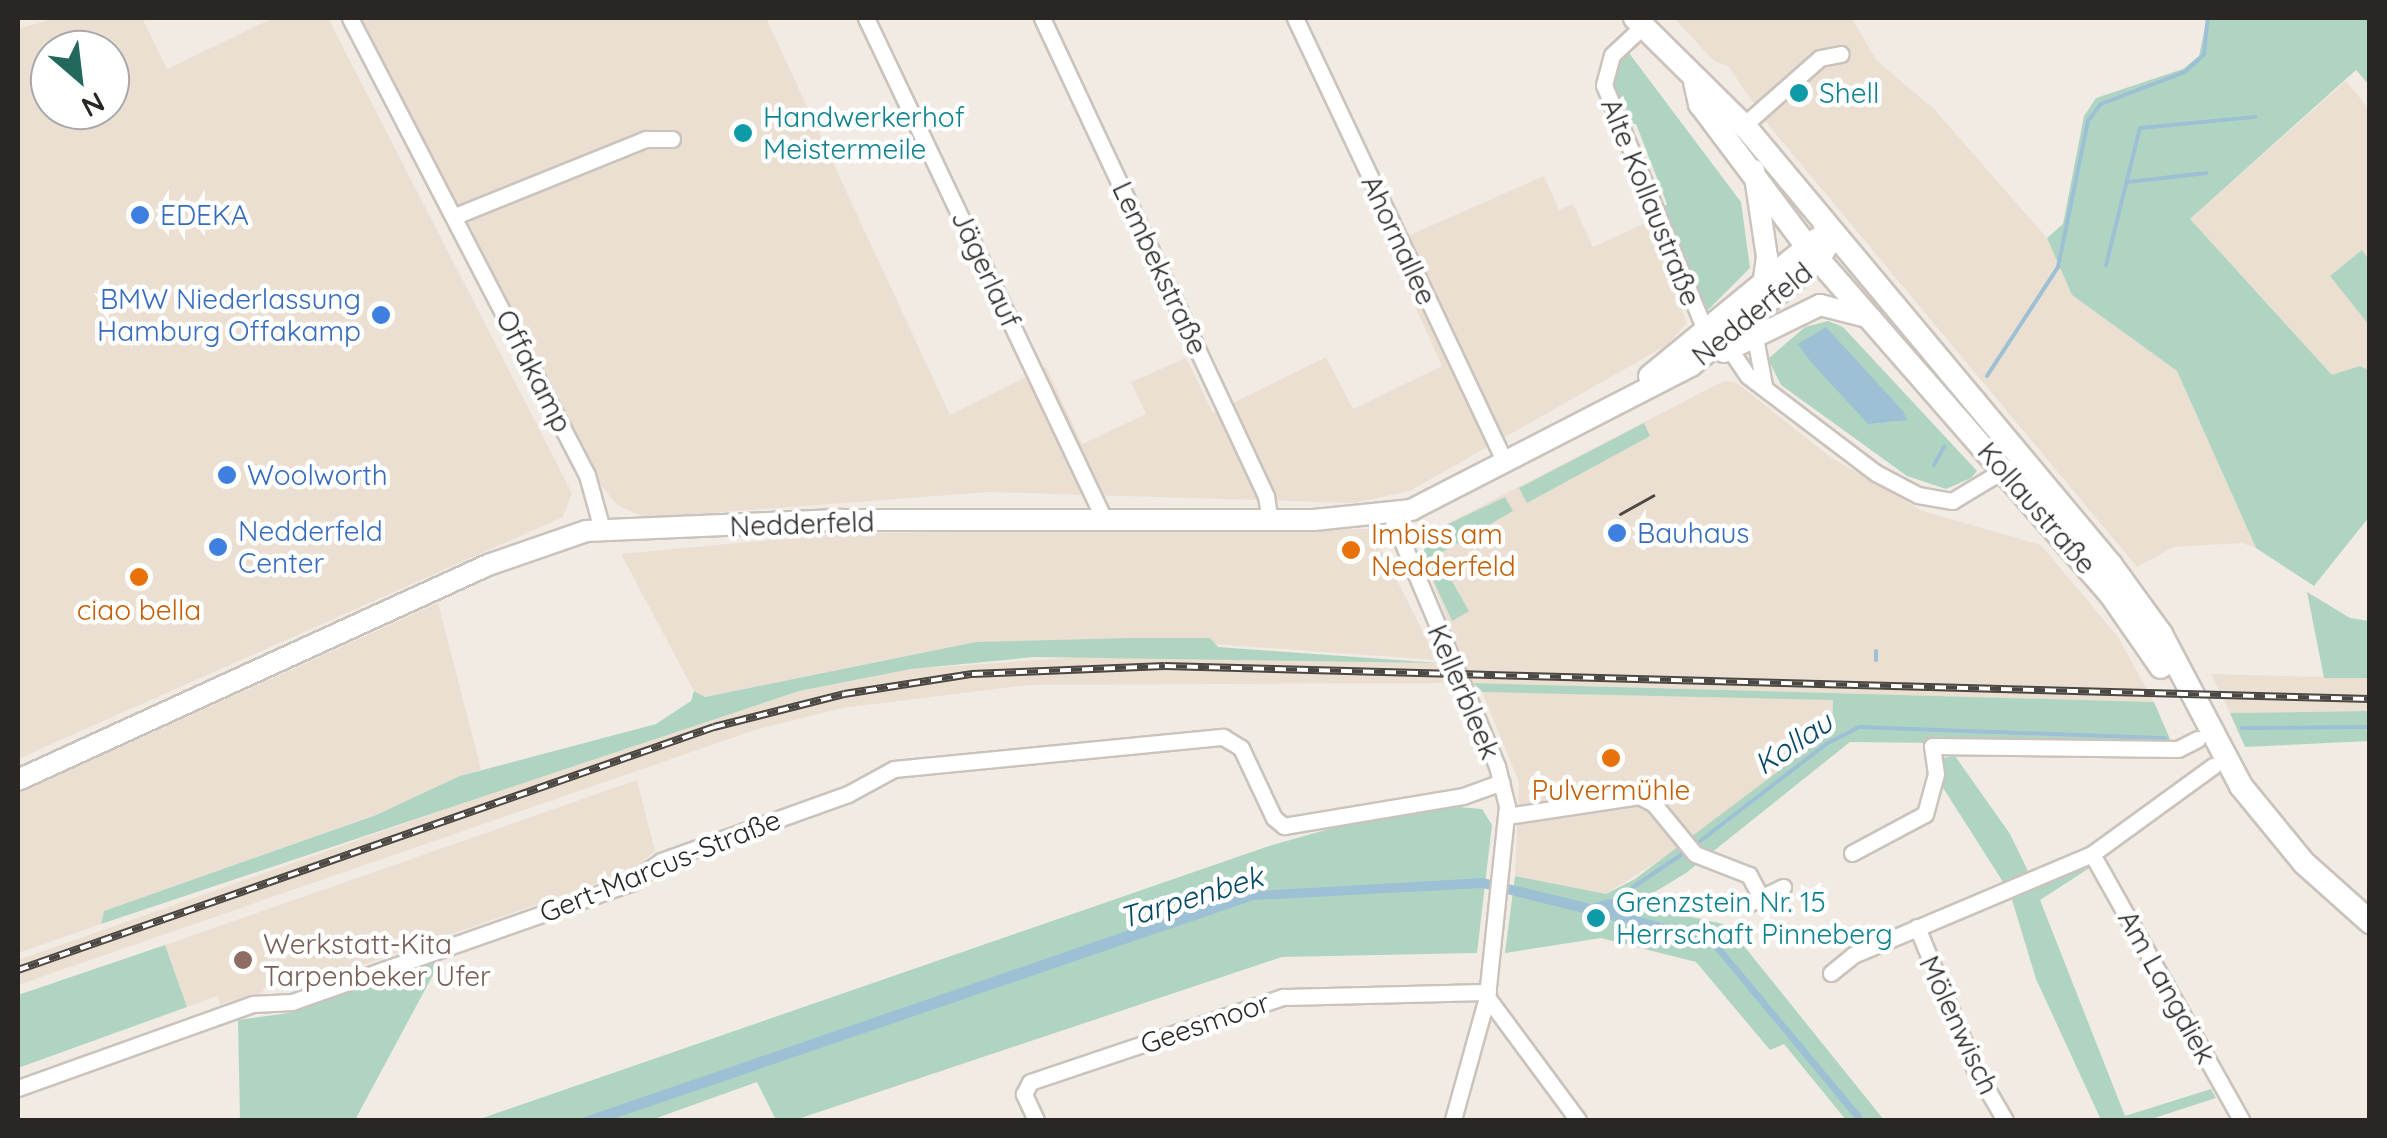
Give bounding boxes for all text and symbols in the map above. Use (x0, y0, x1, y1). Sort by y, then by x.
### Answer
north arrow (30, 30, 130, 130)
place label: Shell (1819, 76, 1879, 110)
marker: Shell (1788, 82, 1810, 104)
text: N (76, 85, 111, 125)
street label: Alte Kollaustraße (1594, 93, 1708, 311)
place label: Handwerkerhof Meistermeile (763, 100, 965, 166)
marker: Handwerkerhof Meistermeile (732, 122, 754, 144)
street label: Ahornallee (1354, 170, 1444, 310)
street label: Lembekstraße (1105, 176, 1215, 360)
place label: EDEKA (160, 198, 249, 232)
marker: EDEKA (129, 204, 151, 226)
street label: Jägerlauf (944, 205, 1028, 333)
street label: Nedderfeld (1685, 255, 1819, 373)
place label: BMW Niederlassung Hamburg Offakamp (97, 282, 361, 348)
marker: BMW Niederlassung Hamburg Offakamp (370, 304, 392, 326)
street label: Offakamp (489, 304, 579, 438)
street label: Kollaustraße (1971, 435, 2103, 581)
place label: Woolworth (247, 458, 388, 492)
marker: Woolworth (216, 464, 238, 486)
street label: Nedderfeld (729, 505, 875, 543)
place label: Nedderfeld Center (238, 514, 383, 580)
place label: Bauhaus (1637, 516, 1750, 550)
place label: Imbiss am Nedderfeld (1371, 517, 1516, 583)
marker: Bauhaus (1606, 522, 1628, 544)
marker: Nedderfeld Center (207, 536, 229, 558)
marker: Imbiss am Nedderfeld (1340, 539, 1362, 561)
marker: ciao bella (128, 566, 150, 588)
place label: ciao bella (77, 593, 201, 627)
street label: Kellerbleek (1421, 620, 1507, 764)
water label: Kollau (1747, 704, 1839, 782)
marker: Pulvermühle (1600, 747, 1622, 769)
place label: Pulvermühle (1532, 773, 1690, 807)
street label: Gert-Marcus-Straße (535, 802, 785, 930)
water label: Tarpenbek (1115, 858, 1267, 936)
place label: Grenzstein Nr. 15 Herrschaft Pinneberg (1616, 885, 1893, 951)
street label: Am Langdiek (2111, 905, 2223, 1069)
marker: Grenzstein Nr. 15 Herrschaft Pinneberg (1585, 907, 1607, 929)
place label: Werkstatt-Kita Tarpenbeker Ufer (263, 927, 491, 993)
marker: Werkstatt-Kita Tarpenbeker Ufer (232, 949, 254, 971)
street label: Mölenwisch (1912, 950, 2006, 1100)
street label: Geesmoor (1136, 985, 1274, 1061)

